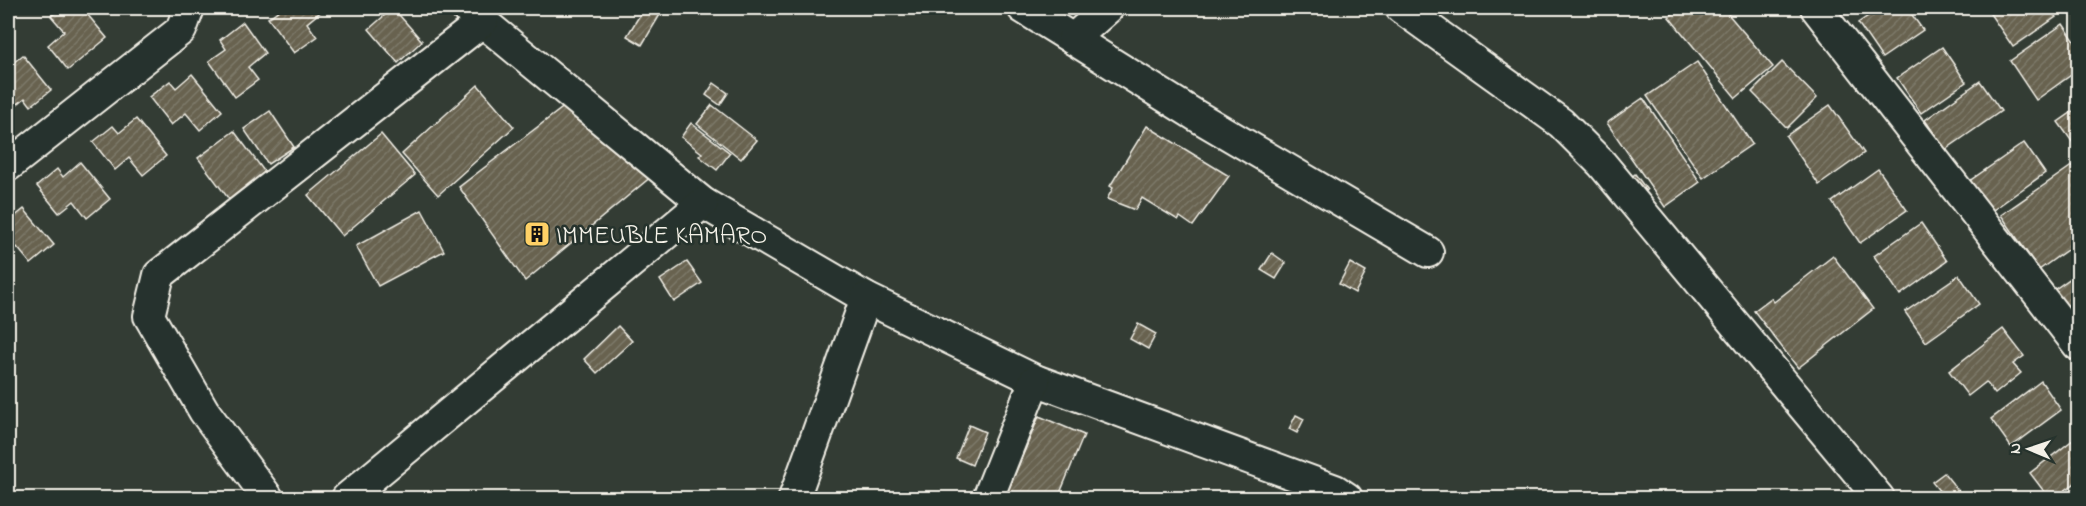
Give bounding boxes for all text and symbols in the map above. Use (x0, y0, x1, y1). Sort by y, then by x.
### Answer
place label: IMMEUBLE KAMARO (556, 218, 767, 256)
building icon: IMMEUBLE KAMARO (522, 219, 552, 249)
north arrow (1999, 419, 2059, 479)
text: N (2004, 443, 2028, 454)

